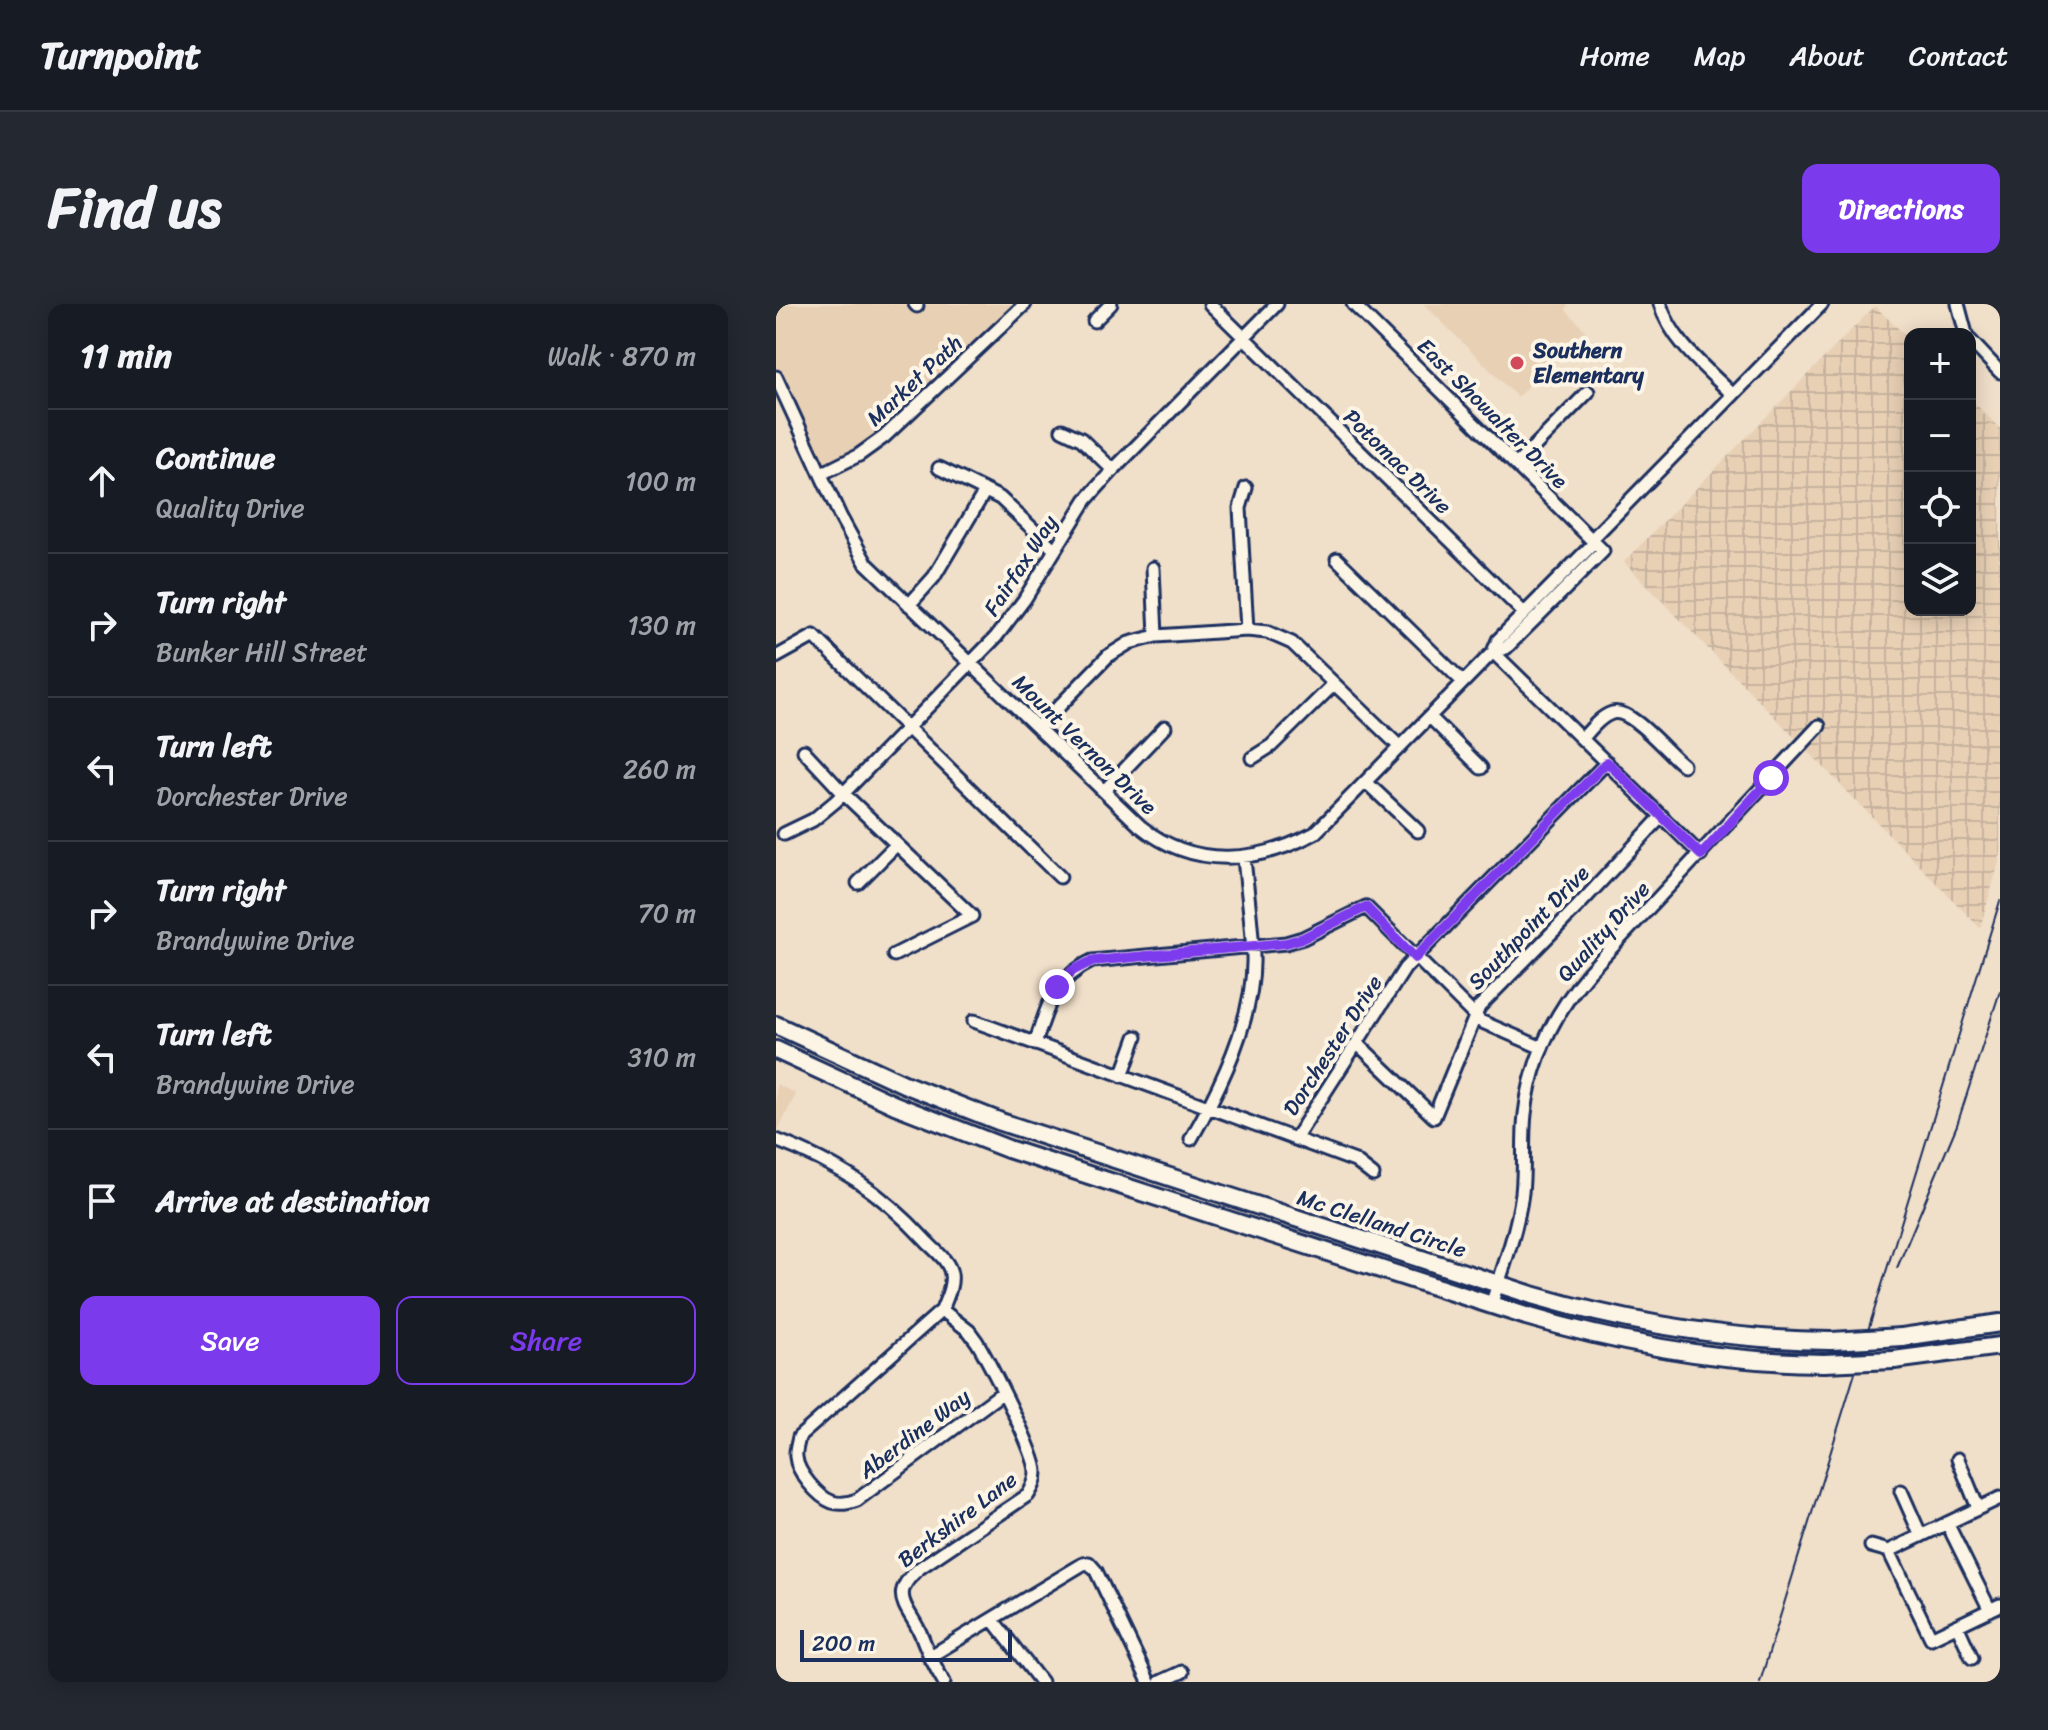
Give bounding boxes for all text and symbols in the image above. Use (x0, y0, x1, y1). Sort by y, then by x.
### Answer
text: Turnpoint (40, 22, 201, 89)
text: Home (1580, 31, 1650, 80)
text: Map (1694, 31, 1745, 80)
text: About (1789, 31, 1865, 80)
text: Contact (1909, 31, 2008, 80)
text: Find us (48, 159, 221, 258)
button: Directions (1802, 164, 2000, 253)
street label: Market Path (857, 325, 972, 436)
text: 11 min (80, 326, 172, 386)
street label: East Showalter Drive (1408, 328, 1578, 499)
map controls (1904, 328, 1976, 616)
button: + (1904, 328, 1976, 400)
place label: Southern Elementary (1532, 331, 1645, 395)
text: Walk · 870 m (548, 333, 696, 379)
marker: Southern Elementary (1508, 354, 1526, 372)
street label: Potomac Drive (1334, 399, 1461, 524)
button: − (1904, 400, 1976, 472)
text: Continue (156, 431, 275, 485)
text: 100 m (625, 458, 696, 504)
icon: ahead (80, 459, 124, 503)
button: locate (1904, 472, 1976, 544)
text: Quality Drive (156, 485, 305, 531)
street label: Fairfax Way (973, 506, 1068, 624)
button: layers (1904, 544, 1976, 616)
text: Turn right (156, 575, 286, 629)
text: 130 m (627, 602, 696, 648)
icon: right (80, 603, 124, 647)
text: Bunker Hill Street (156, 629, 368, 675)
street label: Mount Vernon Drive (1003, 664, 1167, 825)
text: Turn left (156, 719, 272, 773)
text: 260 m (623, 746, 696, 792)
icon: left (80, 747, 124, 791)
route start (1753, 760, 1789, 796)
text: Dorchester Drive (156, 773, 348, 819)
street label: Southpoint Drive (1458, 855, 1599, 999)
text: Turn right (156, 863, 286, 917)
street label: Quality Drive (1547, 872, 1660, 991)
text: 70 m (638, 890, 696, 936)
icon: right (80, 891, 124, 935)
text: Brandywine Drive (156, 917, 355, 963)
street label: Dorchester Drive (1272, 967, 1393, 1124)
route end (1039, 969, 1075, 1005)
text: Turn left (156, 1007, 272, 1061)
text: 310 m (627, 1034, 696, 1080)
icon: left (80, 1035, 124, 1079)
text: Brandywine Drive (156, 1061, 355, 1107)
text: Arrive at destination (156, 1174, 430, 1228)
street label: Mc Clelland Circle (1292, 1178, 1472, 1269)
icon: arrive (80, 1179, 124, 1223)
button: Save (80, 1296, 380, 1385)
button: Share (396, 1296, 696, 1385)
street label: Aberdine Way (849, 1378, 979, 1489)
street label: Berkshire Lane (889, 1461, 1026, 1578)
text: 200 m (812, 1624, 875, 1663)
scale bar (800, 1626, 1012, 1662)

